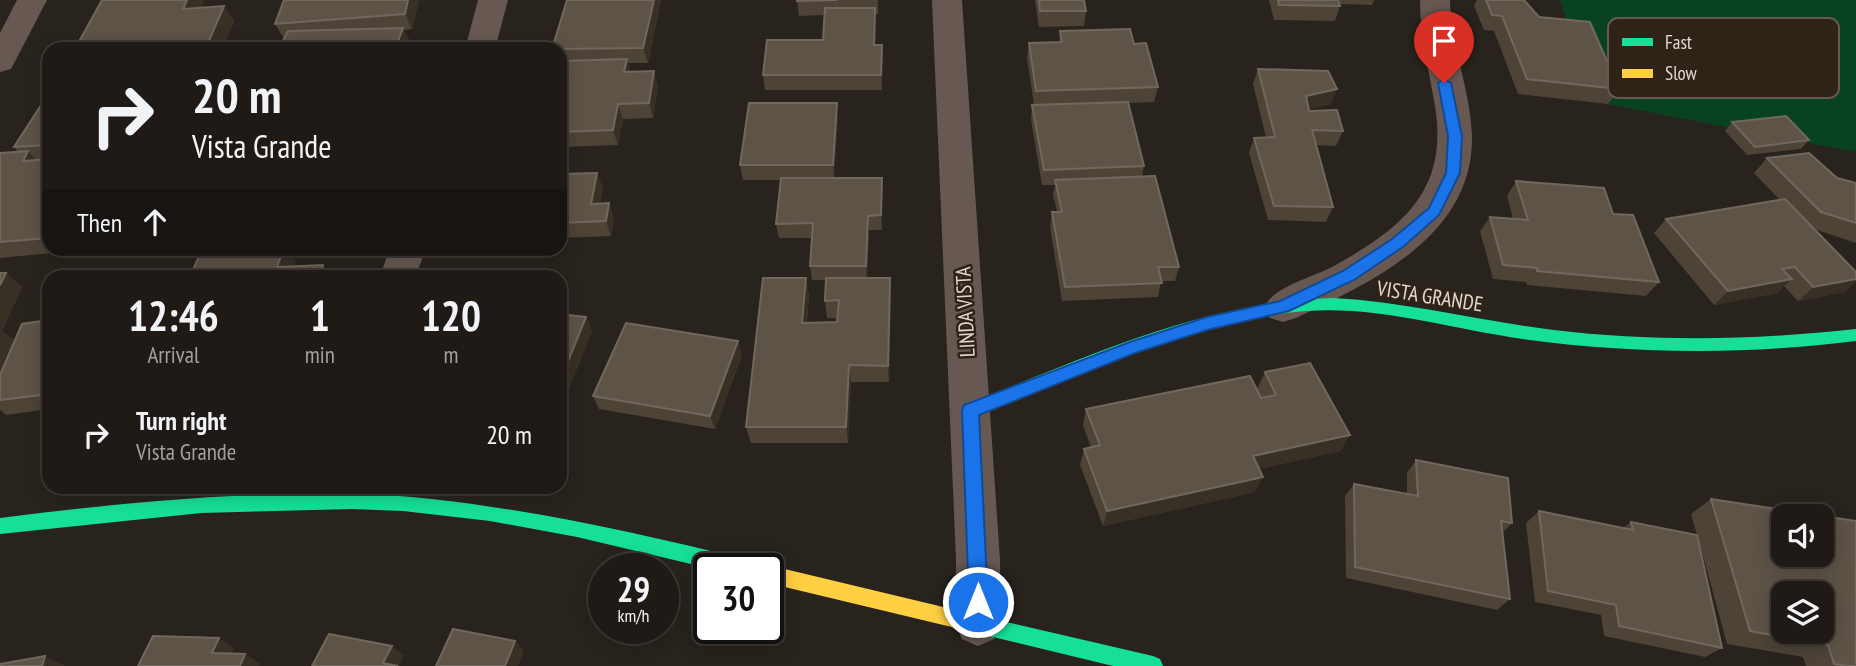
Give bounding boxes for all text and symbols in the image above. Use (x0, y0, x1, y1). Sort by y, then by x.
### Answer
pin (1414, 11, 1474, 83)
legend (1608, 18, 1839, 98)
icon: arrive (1425, 22, 1463, 60)
text: Fast (1665, 30, 1693, 54)
text: Slow (1665, 61, 1698, 85)
text: 20 m (192, 63, 281, 127)
icon: right (77, 70, 168, 161)
text: Vista Grande (192, 125, 331, 167)
icon: ahead (136, 203, 174, 241)
text: Then (77, 206, 122, 239)
street label: LINDA VISTA (949, 266, 981, 358)
street label: VISTA GRANDE (1374, 274, 1485, 318)
text: 12:46 (128, 288, 219, 343)
text: 1 (310, 288, 330, 343)
text: 120 (421, 288, 481, 343)
text: Arrival (147, 340, 199, 369)
text: min (305, 340, 335, 369)
text: m (443, 340, 458, 369)
text: Turn right (136, 404, 227, 437)
icon: right (77, 416, 115, 454)
text: 20 m (486, 418, 532, 451)
text: Vista Grande (136, 437, 236, 466)
map controls (1771, 504, 1834, 644)
button: sound (1771, 504, 1834, 567)
speed limit sign: 30 (693, 553, 784, 644)
position arrow (941, 565, 1015, 639)
text: 29 (617, 566, 650, 612)
button: layers (1771, 581, 1834, 644)
text: km/h (618, 604, 649, 627)

